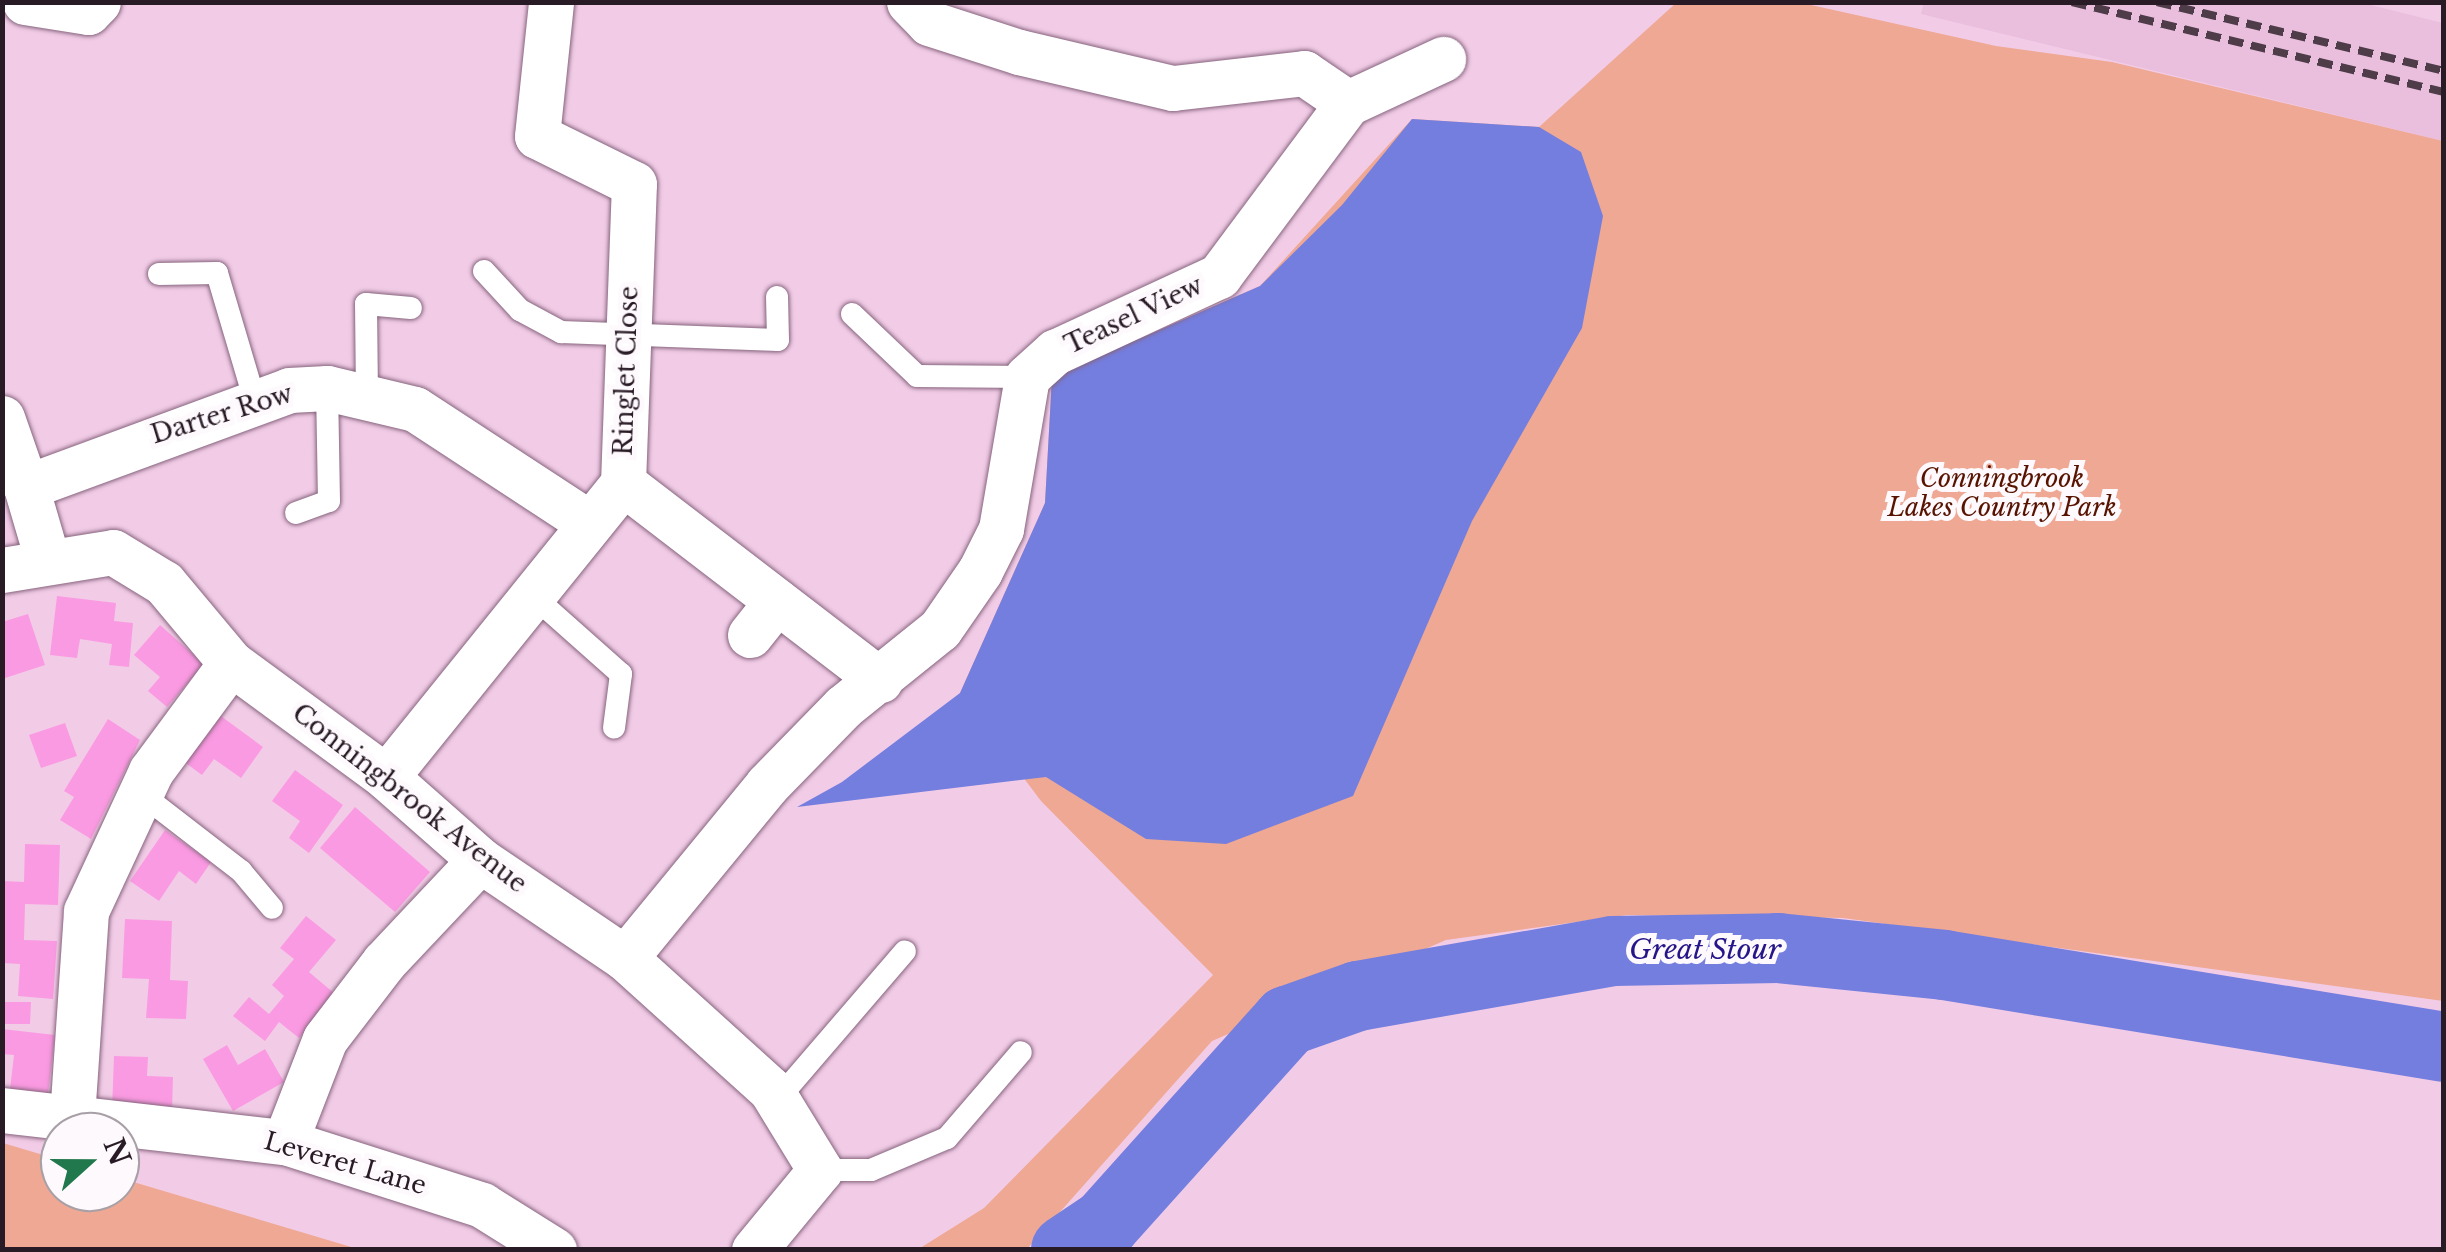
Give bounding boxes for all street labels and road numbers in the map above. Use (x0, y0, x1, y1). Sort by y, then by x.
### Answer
street label: Teasel View (1060, 271, 1208, 361)
street label: Ringlet Close (609, 286, 645, 456)
street label: Darter Row (147, 379, 297, 451)
street label: Conningbrook Avenue (285, 698, 533, 900)
street label: Leveret Lane (260, 1127, 430, 1201)

